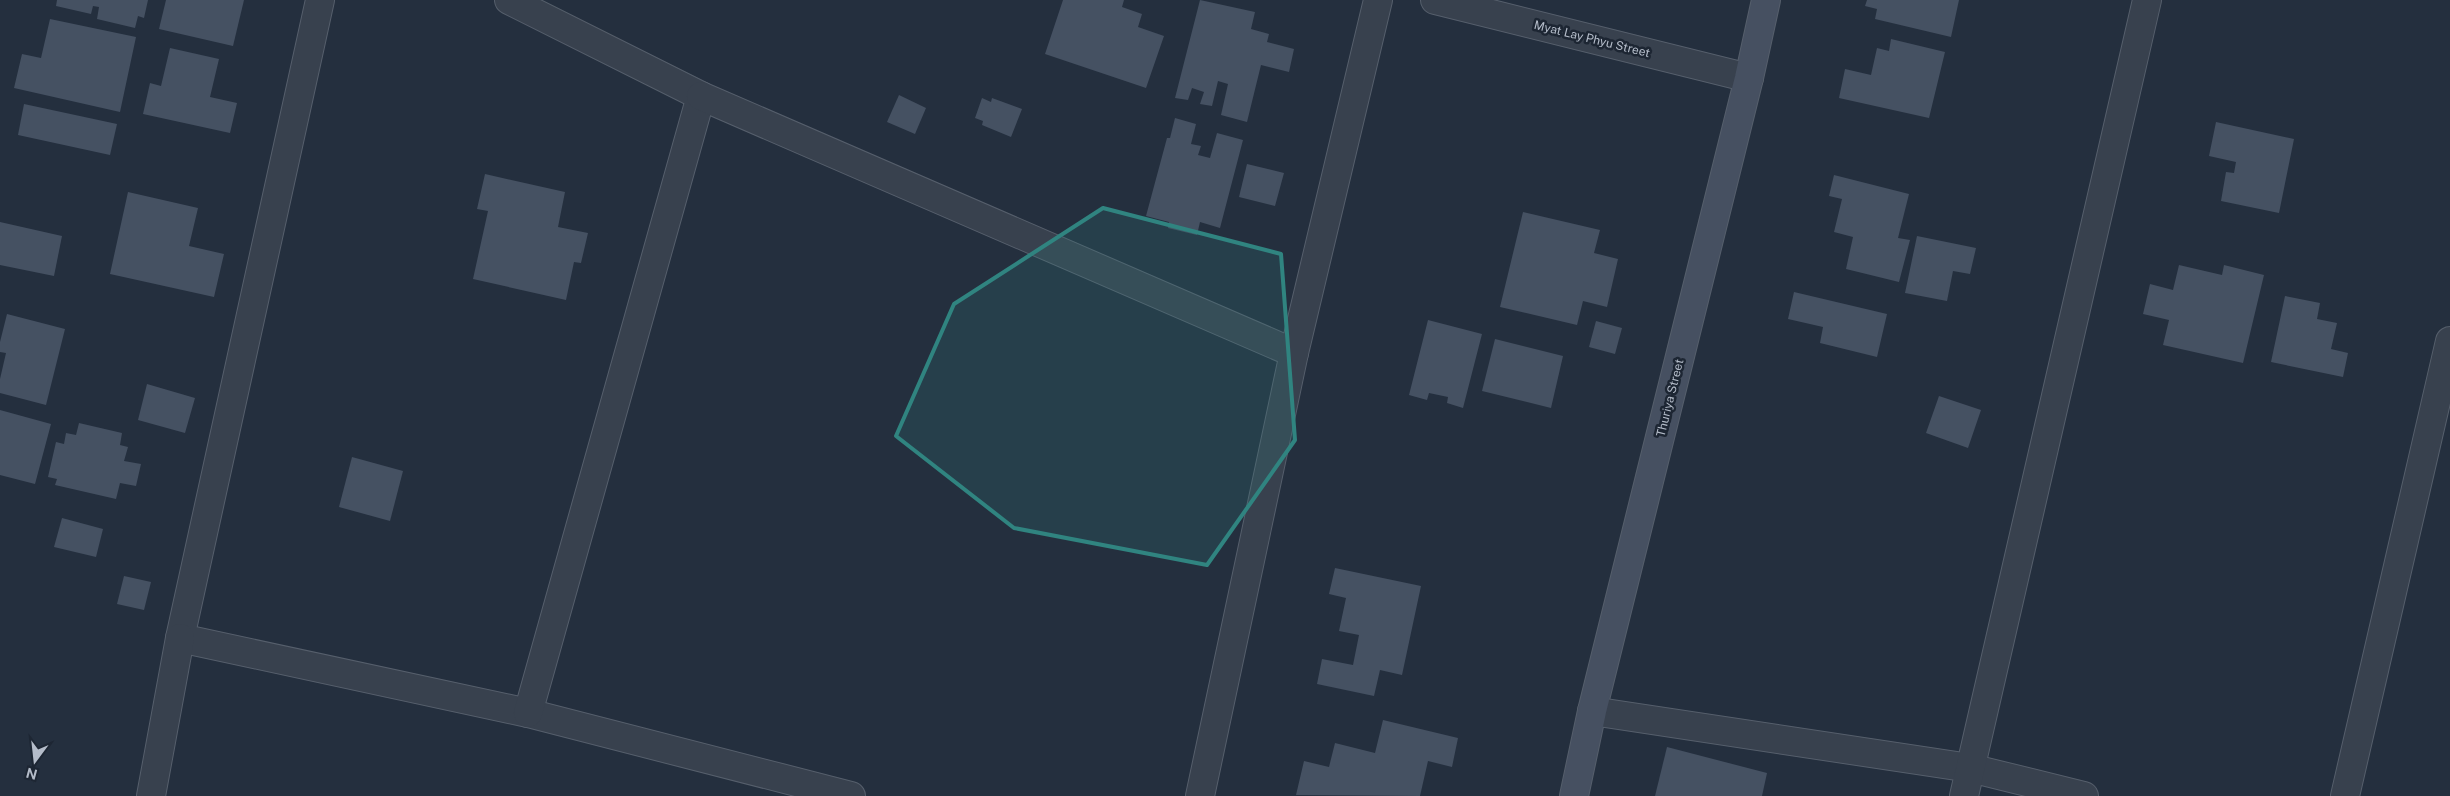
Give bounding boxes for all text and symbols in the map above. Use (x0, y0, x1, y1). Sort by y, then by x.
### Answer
street label: Myat Lay Phyu Street (1533, 18, 1652, 60)
street label: Thuriya Street (1654, 357, 1687, 438)
north arrow (10, 736, 60, 786)
text: N (24, 764, 39, 783)

